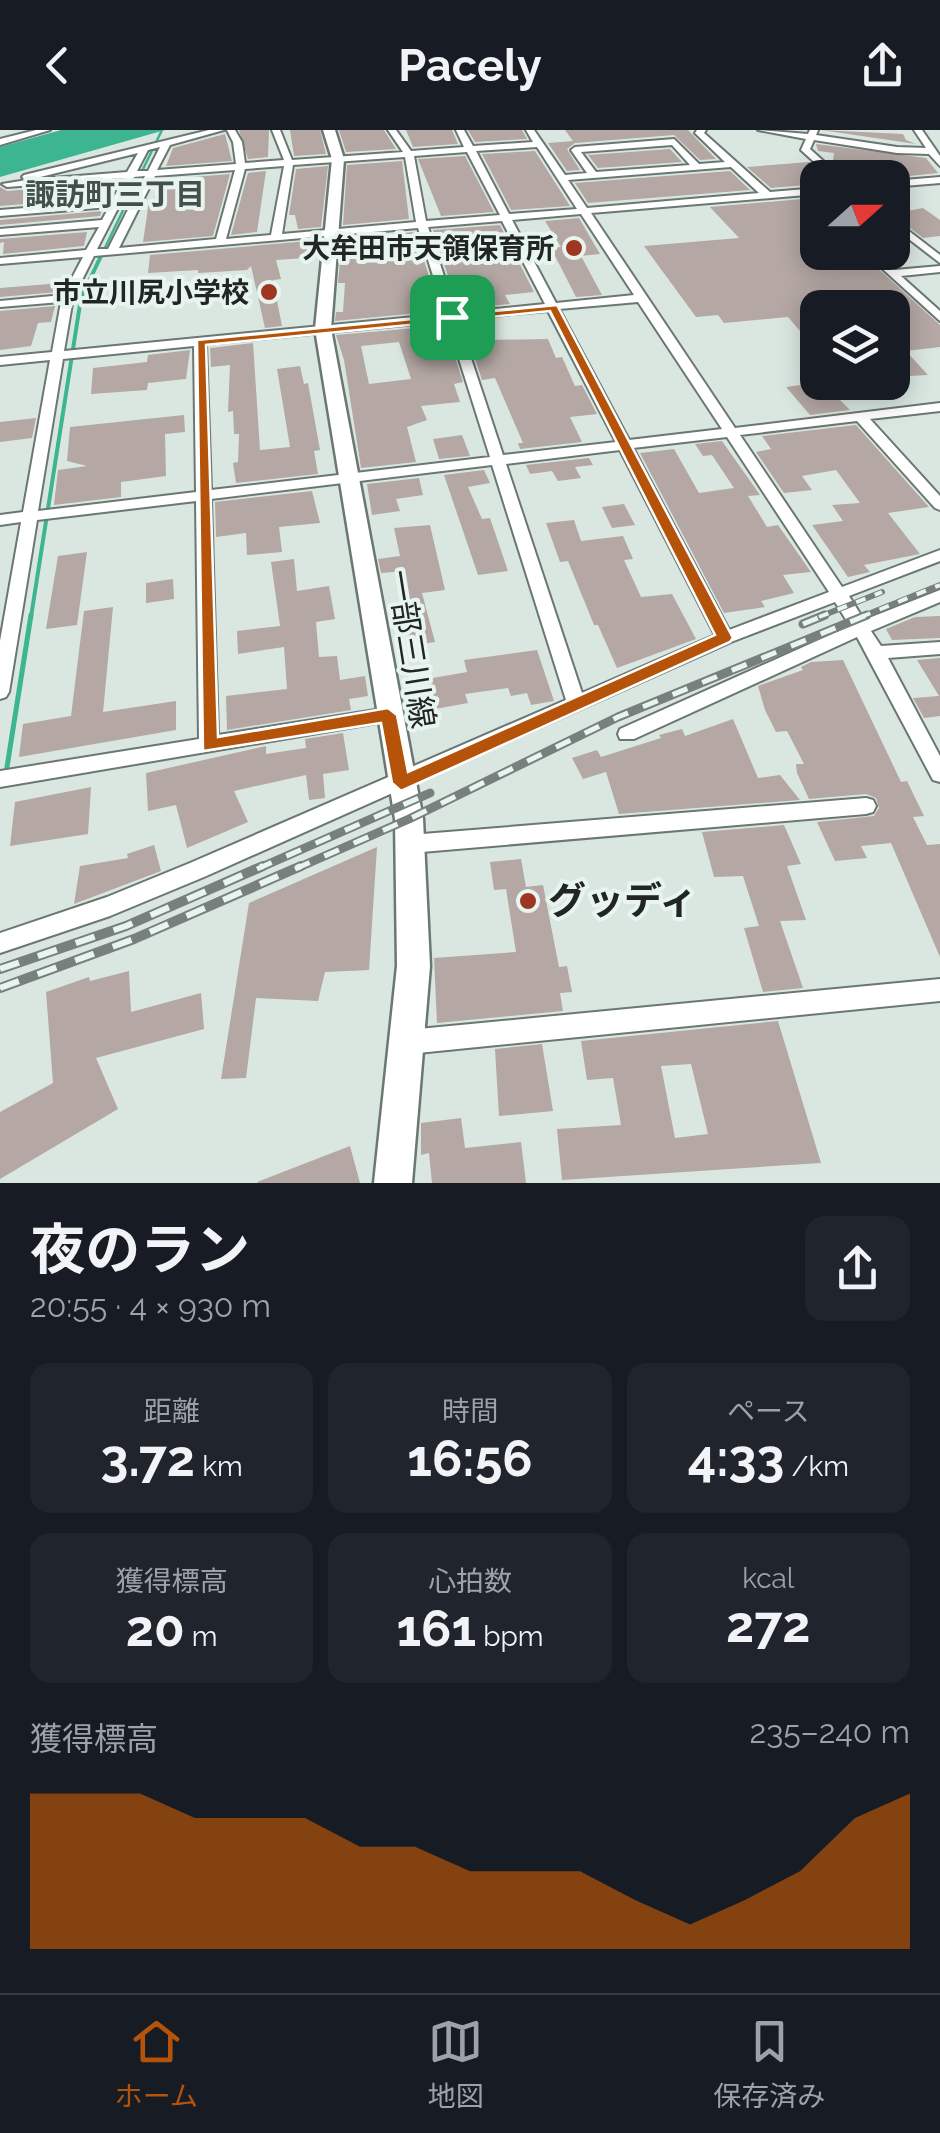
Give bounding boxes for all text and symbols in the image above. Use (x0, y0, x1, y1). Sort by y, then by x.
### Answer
icon: back (30, 38, 85, 93)
icon: share (855, 38, 910, 93)
text: Pacely (398, 39, 542, 92)
north arrow (800, 160, 910, 270)
map controls (800, 160, 910, 400)
district label: 諏訪町三丁目 (25, 177, 205, 212)
place label: 大牟田市天領保育所 (302, 232, 554, 265)
marker: 大牟田市天領保育所 (563, 237, 585, 259)
pin (410, 275, 495, 360)
place label: 市立川尻小学校 (53, 276, 249, 309)
marker: 市立川尻小学校 (258, 281, 280, 303)
icon: arrive (425, 290, 480, 345)
button: layers (800, 290, 910, 400)
street label: 一部三川線 (381, 567, 442, 731)
place label: グッディ (548, 878, 697, 923)
marker: グッディ (517, 890, 539, 912)
button: share (805, 1216, 910, 1321)
text: 夜のラン (30, 1217, 250, 1282)
text: 20:55 · 4 × 930 m (30, 1287, 271, 1324)
text: 距離 (144, 1395, 200, 1428)
text: 時間 (442, 1395, 498, 1428)
text: ペース (727, 1395, 810, 1428)
text: 3.72 (101, 1429, 195, 1488)
text: 16:56 (407, 1429, 533, 1488)
text: 4:33 (688, 1429, 784, 1488)
text: km (195, 1450, 243, 1483)
text: /km (784, 1450, 849, 1483)
text: kcal (742, 1562, 795, 1595)
text: 獲得標高 (116, 1565, 228, 1598)
text: 心拍数 (428, 1565, 512, 1598)
text: 272 (726, 1595, 811, 1654)
text: 20 (126, 1599, 185, 1658)
text: 161 (396, 1599, 476, 1658)
text: m (185, 1620, 218, 1653)
text: bpm (476, 1620, 544, 1653)
text: 235–240 m (749, 1713, 910, 1750)
text: 獲得標高 (30, 1720, 158, 1757)
tab: ホーム (115, 2014, 198, 2114)
tab: 地図 (428, 2014, 484, 2114)
tab: 保存済み (713, 2014, 825, 2114)

